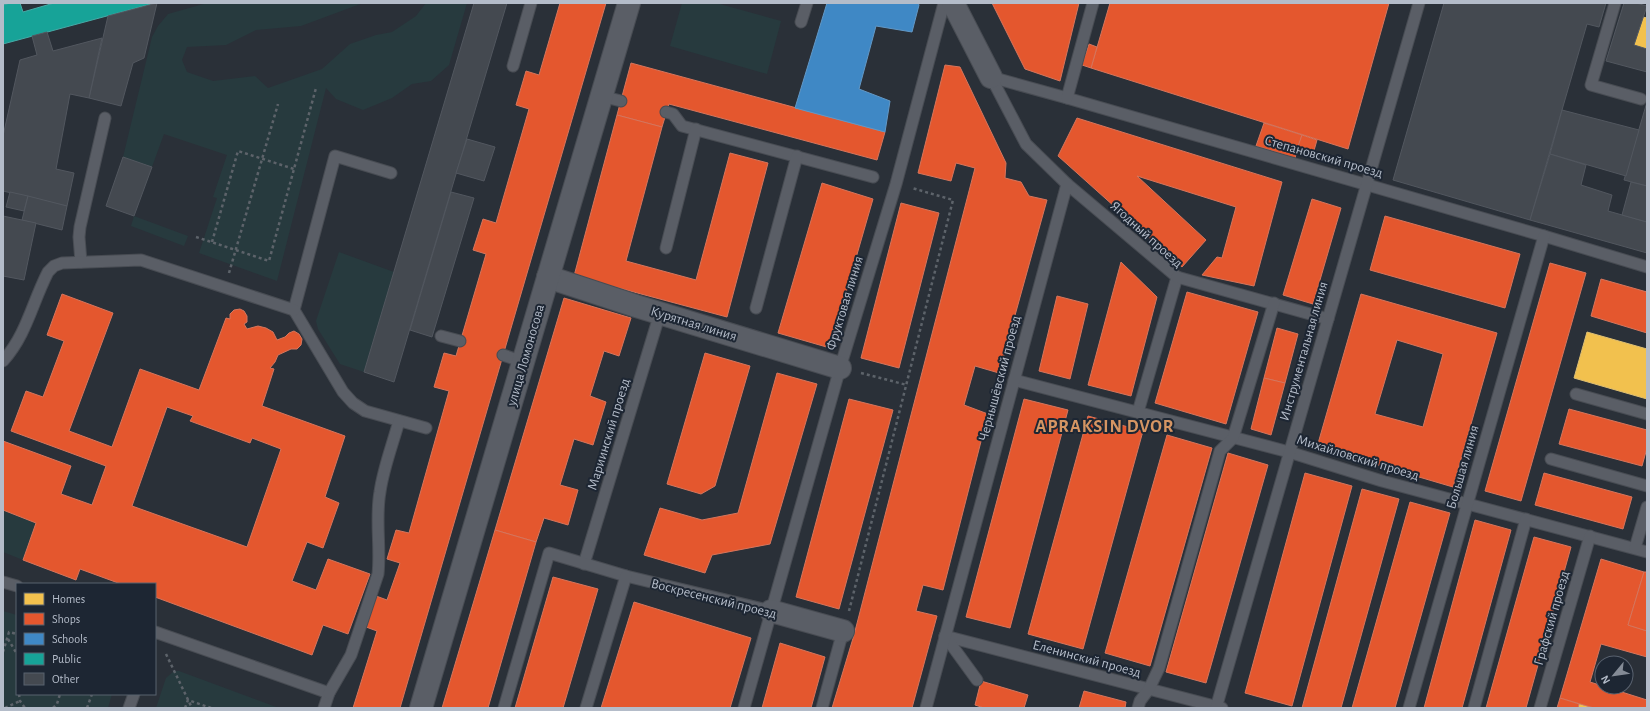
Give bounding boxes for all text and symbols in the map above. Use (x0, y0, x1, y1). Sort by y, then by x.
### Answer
street label: Степановский проезд (1263, 133, 1384, 181)
street label: Ягодный проезд (1108, 199, 1185, 271)
street label: Фруктовая линия (824, 255, 866, 352)
street label: Инструментальная линия (1277, 280, 1331, 423)
street label: улица Ломоносова (504, 302, 547, 409)
street label: Курятная линия (649, 304, 738, 344)
street label: Чернышёвский проезд (976, 314, 1023, 443)
street label: Мариинский проезд (585, 377, 633, 492)
district label: APRAKSIN DVOR (1036, 418, 1174, 436)
street label: Большая линия (1444, 424, 1482, 511)
street label: Михайловский проезд (1295, 433, 1421, 483)
street label: Графский проезд (1532, 569, 1572, 667)
street label: Воскресенский проезд (650, 577, 778, 621)
legend (16, 583, 156, 695)
text: Homes (52, 593, 85, 605)
text: Shops (52, 613, 80, 625)
text: Schools (52, 633, 87, 645)
street label: Еленинский проезд (1031, 638, 1142, 680)
text: Public (52, 653, 81, 665)
north arrow (1594, 655, 1634, 695)
text: Other (52, 673, 79, 685)
text: N (1599, 674, 1612, 686)

